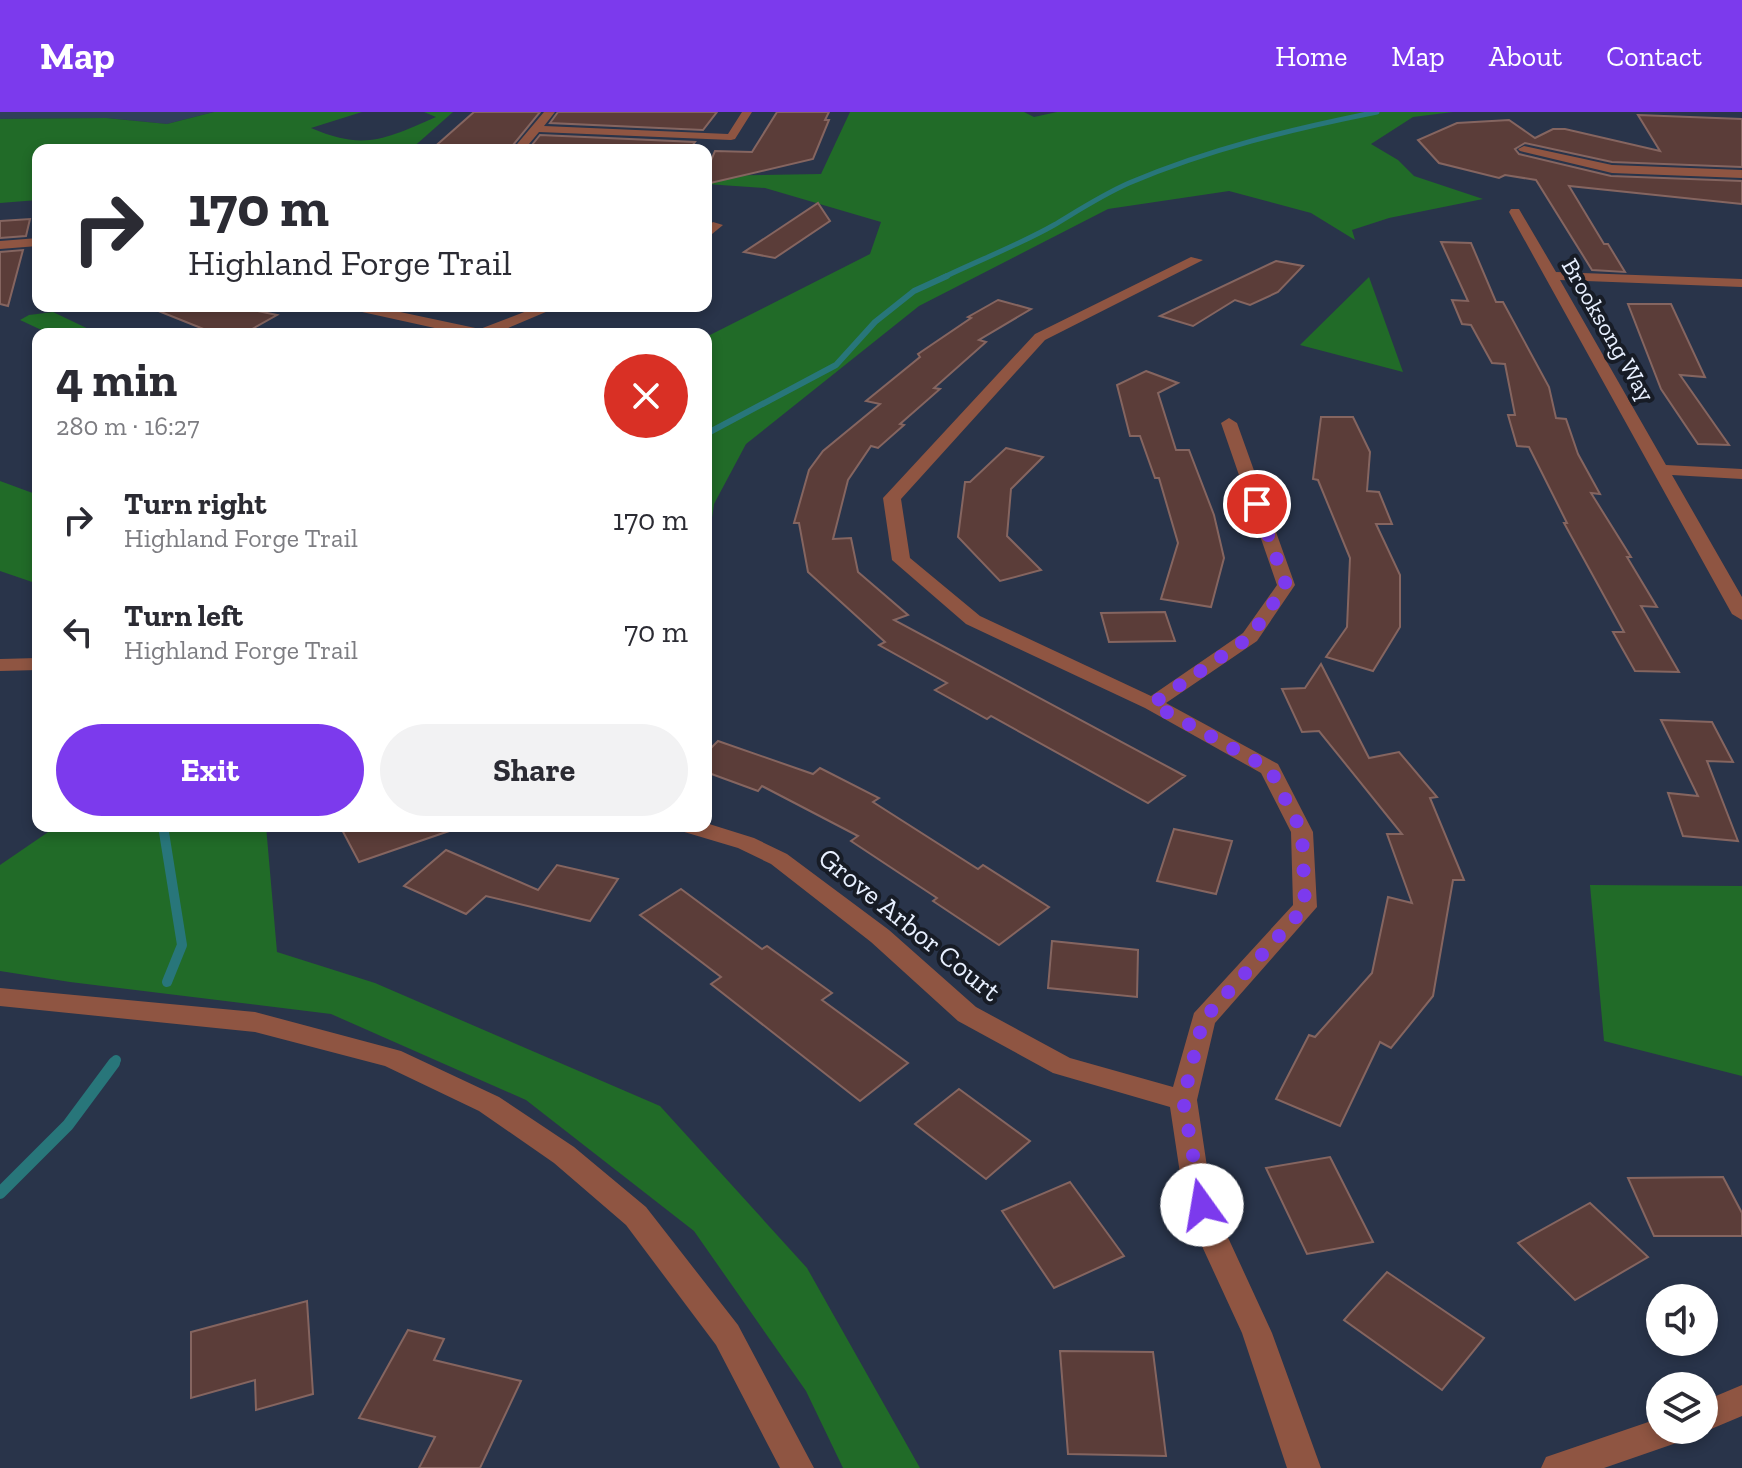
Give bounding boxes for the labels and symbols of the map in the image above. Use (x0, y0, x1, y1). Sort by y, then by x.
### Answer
street label: Brooksong Way (1556, 253, 1662, 407)
pin (1223, 470, 1291, 538)
street label: Grove Arbor Court (812, 841, 1008, 1008)
position arrow (1160, 1163, 1244, 1247)

